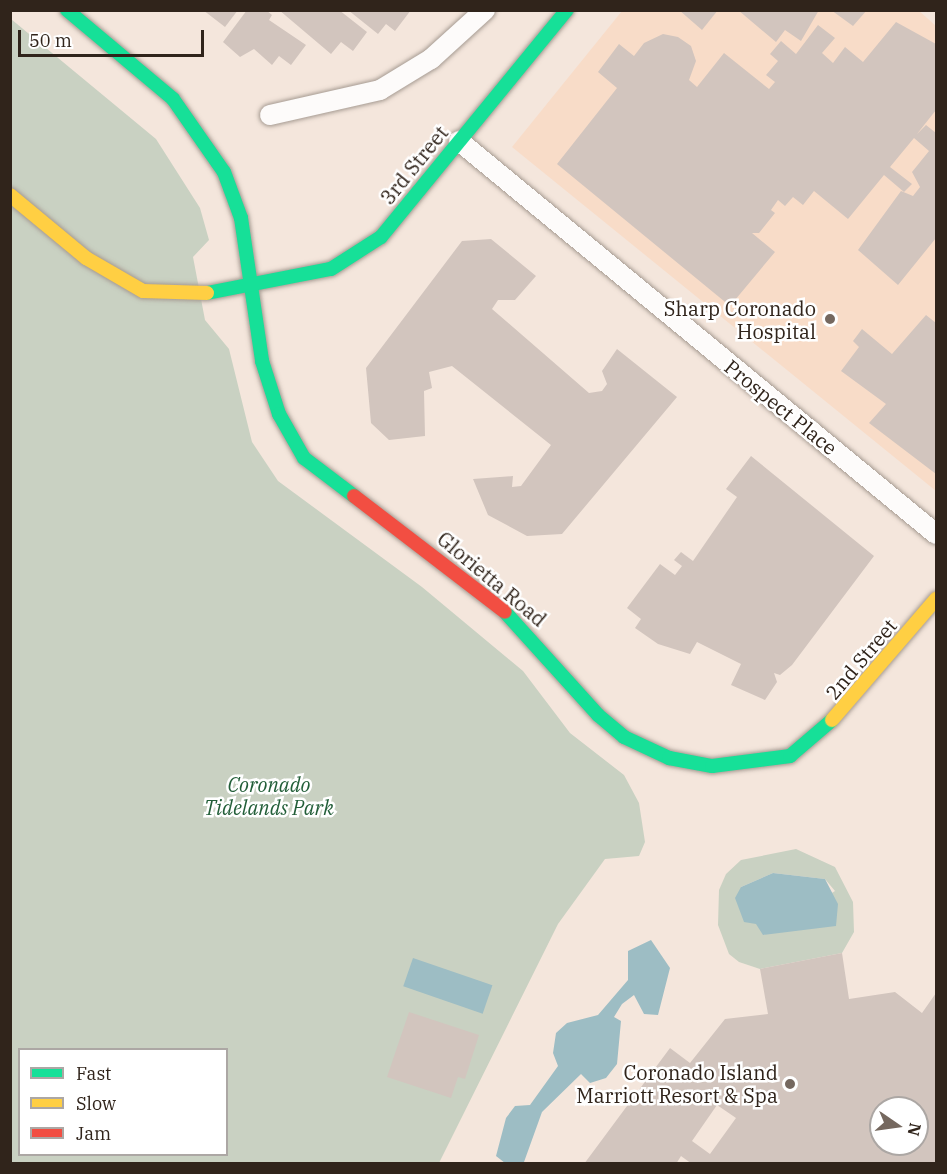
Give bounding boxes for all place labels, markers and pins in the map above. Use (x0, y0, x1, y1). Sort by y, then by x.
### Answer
place label: Sharp Coronado Hospital (664, 296, 816, 343)
marker: Sharp Coronado Hospital (821, 310, 839, 328)
place label: Coronado Island Marriott Resort & Spa (576, 1060, 778, 1107)
marker: Coronado Island Marriott Resort & Spa (783, 1077, 797, 1091)

